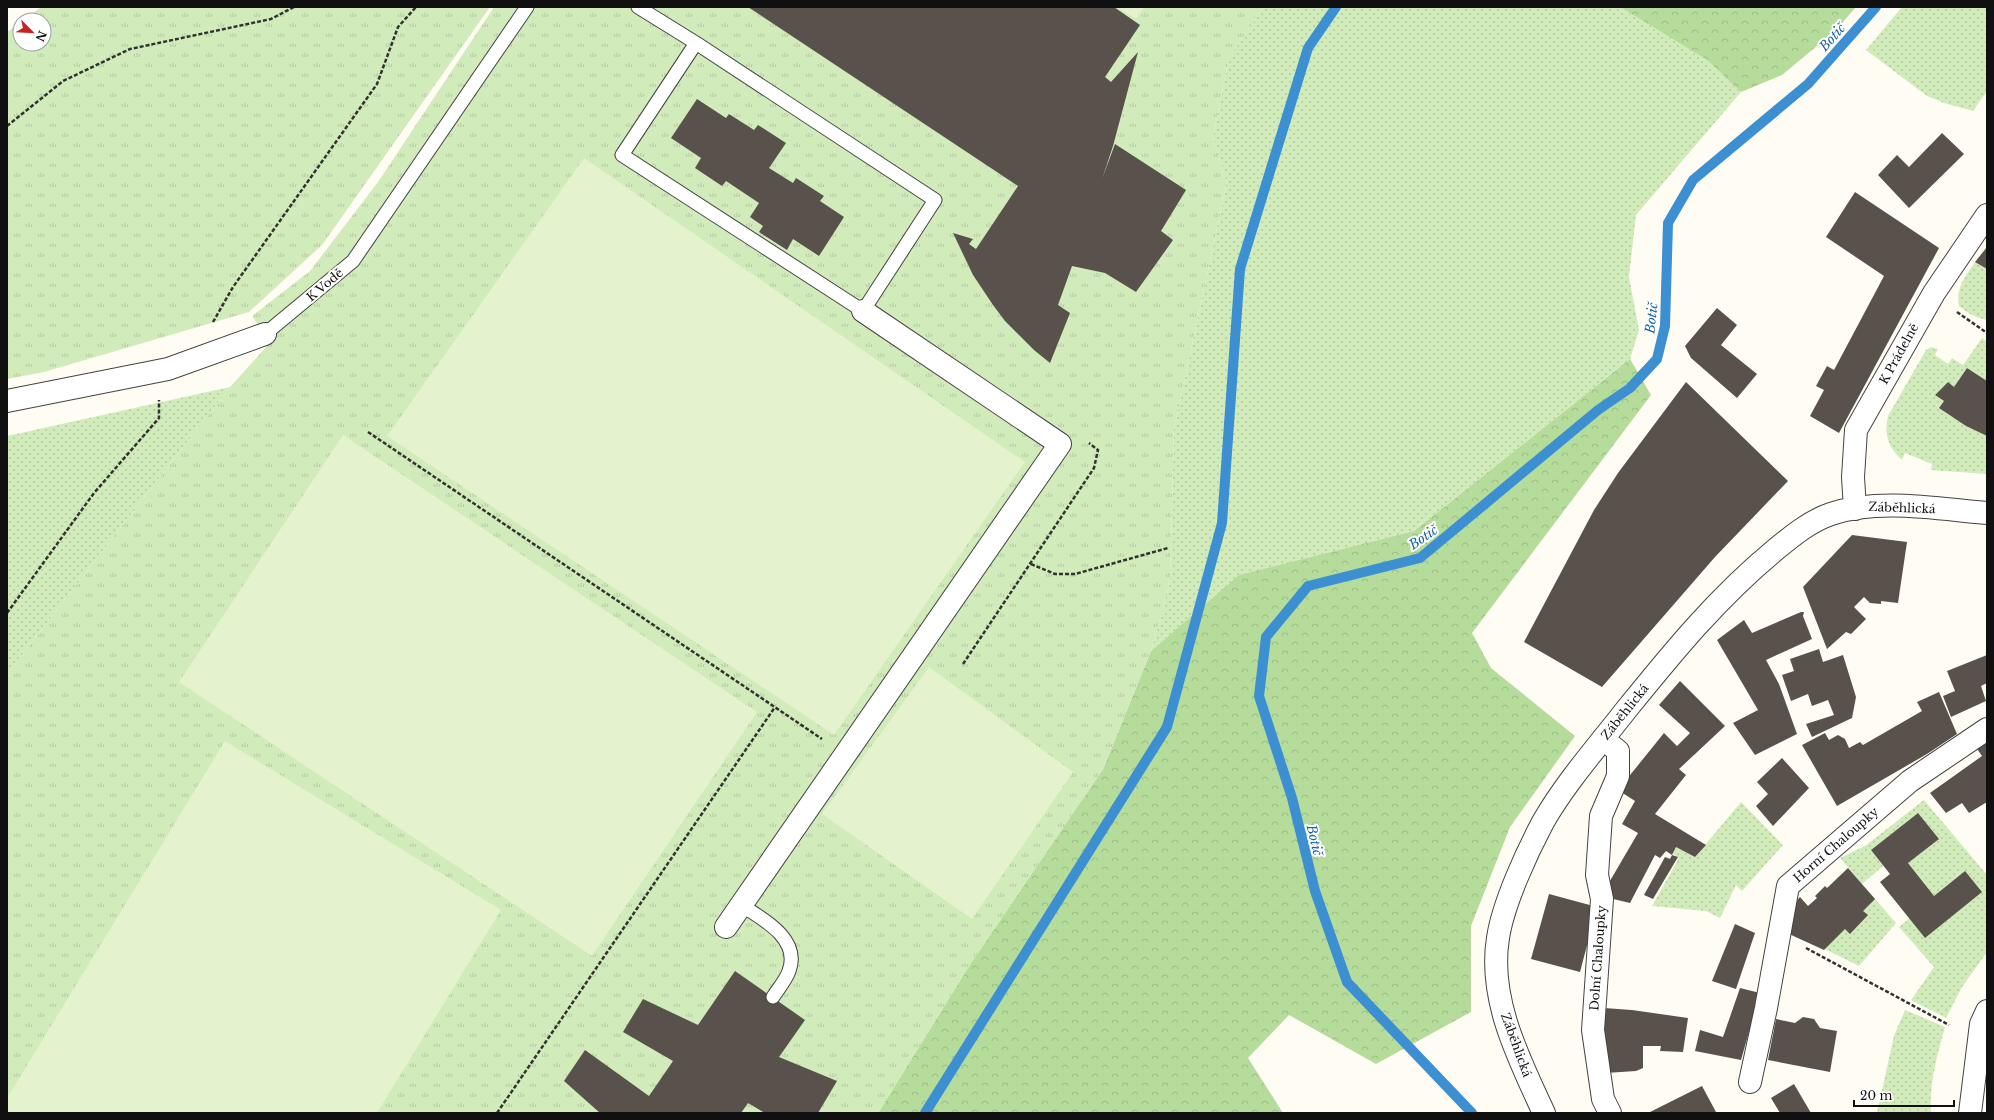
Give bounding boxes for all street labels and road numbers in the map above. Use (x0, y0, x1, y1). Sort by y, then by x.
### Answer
street label: K Vodě (303, 265, 346, 304)
street label: K Prádelně (1876, 321, 1921, 387)
street label: Záběhlická (1868, 499, 1936, 516)
street label: Záběhlická (1598, 681, 1652, 743)
street label: Horní Chaloupky (1790, 803, 1881, 886)
street label: Dolní Chaloupky (1586, 904, 1609, 1011)
street label: Záběhlická (1498, 1011, 1535, 1079)

